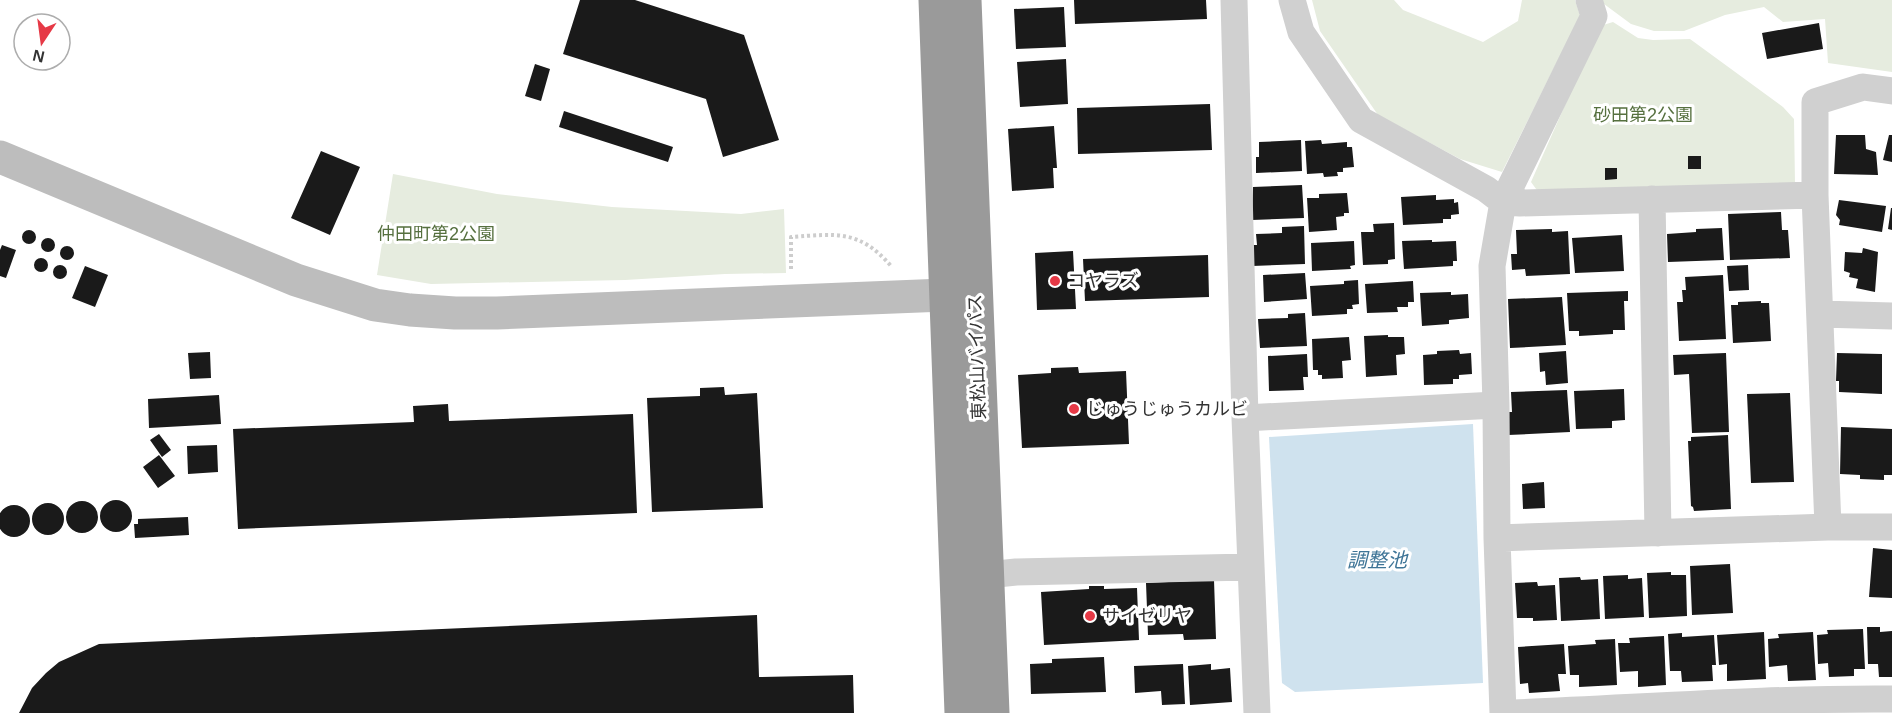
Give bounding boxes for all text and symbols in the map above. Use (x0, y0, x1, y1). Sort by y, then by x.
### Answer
north arrow (12, 12, 72, 72)
text: N (31, 47, 46, 66)
park label: 砂田第2公園 (1593, 105, 1693, 125)
park label: 仲田町第2公園 (377, 224, 495, 244)
place label: コヤラズ (1067, 271, 1139, 291)
marker: コヤラズ (1048, 274, 1062, 288)
street label: 東松山バイパス (965, 294, 989, 420)
place label: じゅうじゅうカルビ (1086, 399, 1248, 419)
marker: じゅうじゅうカルビ (1067, 402, 1081, 416)
water label: 調整池 (1347, 549, 1409, 571)
place label: サイゼリヤ (1102, 606, 1192, 626)
marker: サイゼリヤ (1083, 609, 1097, 623)

